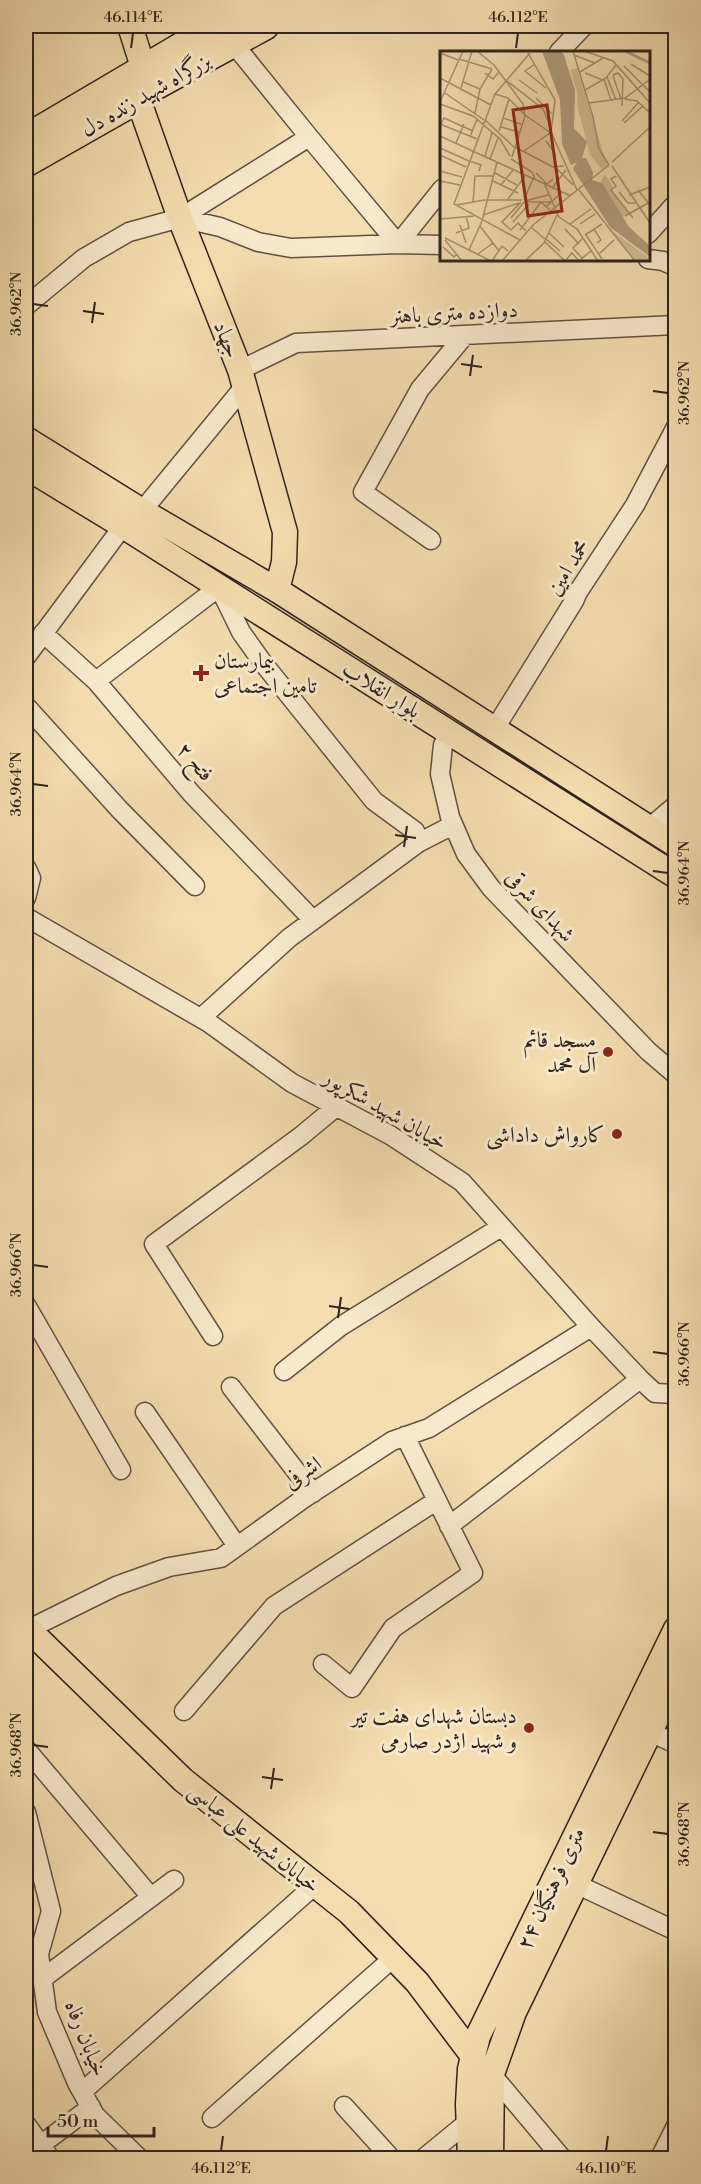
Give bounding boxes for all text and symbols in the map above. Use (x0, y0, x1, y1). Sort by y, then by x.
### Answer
text: 46.114°E (103, 8, 163, 27)
text: 46.112°E (488, 8, 548, 27)
street label: بزرگراه شهید زنده دل (75, 45, 216, 143)
inset map (440, 51, 650, 261)
text: 36.962°N (7, 272, 26, 336)
street label: دوازده متری باهنر (387, 297, 519, 330)
street label: جهاد (207, 317, 246, 362)
text: 36.962°N (675, 361, 694, 425)
street label: محمد امین (541, 535, 596, 601)
place label: بیمارستان تامین اجتماعی (214, 648, 317, 700)
street label: بلوار انقلاب (337, 656, 426, 725)
marker: بیمارستان تامین اجتماعی (192, 664, 210, 682)
street label: فتح ۲ (167, 737, 219, 790)
text: 36.964°N (7, 752, 26, 816)
text: 36.964°N (675, 841, 694, 905)
street label: شهدای شرقی (499, 864, 580, 948)
place label: مسجد قائم آل محمد (524, 1027, 598, 1079)
marker: مسجد قائم آل محمد (601, 1045, 615, 1059)
street label: خیابان شهید شکرپور (316, 1063, 452, 1158)
place label: کارواش داداشی (486, 1122, 605, 1150)
marker: کارواش داداشی (610, 1127, 624, 1141)
text: 36.966°N (7, 1233, 26, 1297)
text: 36.966°N (675, 1322, 694, 1386)
street label: اشرفی (279, 1451, 327, 1496)
place label: دبستان شهدای هفت تیر و شهید اژدر صارمی (349, 1703, 517, 1755)
text: 36.968°N (7, 1713, 26, 1777)
marker: دبستان شهدای هفت تیر و شهید اژدر صارمی (522, 1721, 536, 1735)
street label: خیابان شهید علی عباسی (182, 1777, 325, 1901)
text: 36.968°N (675, 1802, 694, 1866)
street label: ۲۴ متری فرهنگیان (511, 1823, 592, 1954)
street label: خیابان رفاه (58, 1997, 113, 2081)
scale bar (48, 2100, 154, 2138)
text: 50 m (57, 2110, 99, 2133)
text: 46.112°E (191, 2159, 251, 2178)
text: 46.110°E (576, 2159, 636, 2178)

